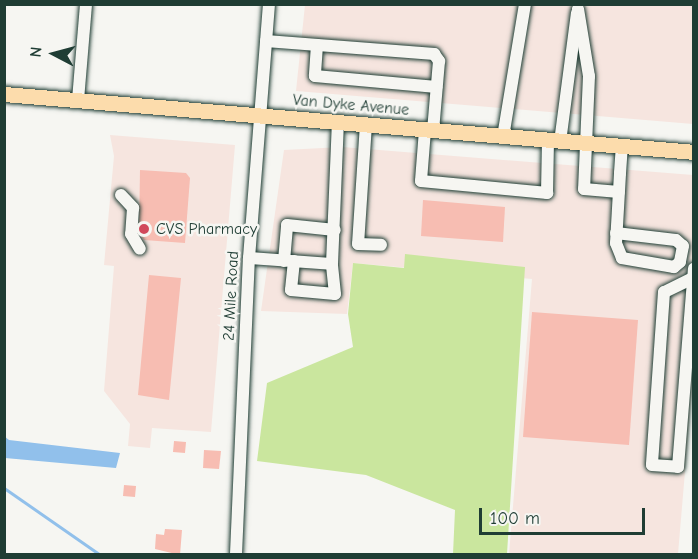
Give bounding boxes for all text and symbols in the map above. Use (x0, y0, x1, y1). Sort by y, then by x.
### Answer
north arrow (24, 24, 84, 84)
text: N (27, 46, 46, 58)
street label: Van Dyke Avenue (292, 90, 410, 120)
place label: CVS Pharmacy (156, 219, 257, 239)
marker: CVS Pharmacy (137, 222, 151, 236)
street label: 24 Mile Road (219, 251, 243, 341)
scale bar (482, 496, 648, 534)
text: 100 m (490, 508, 540, 529)

